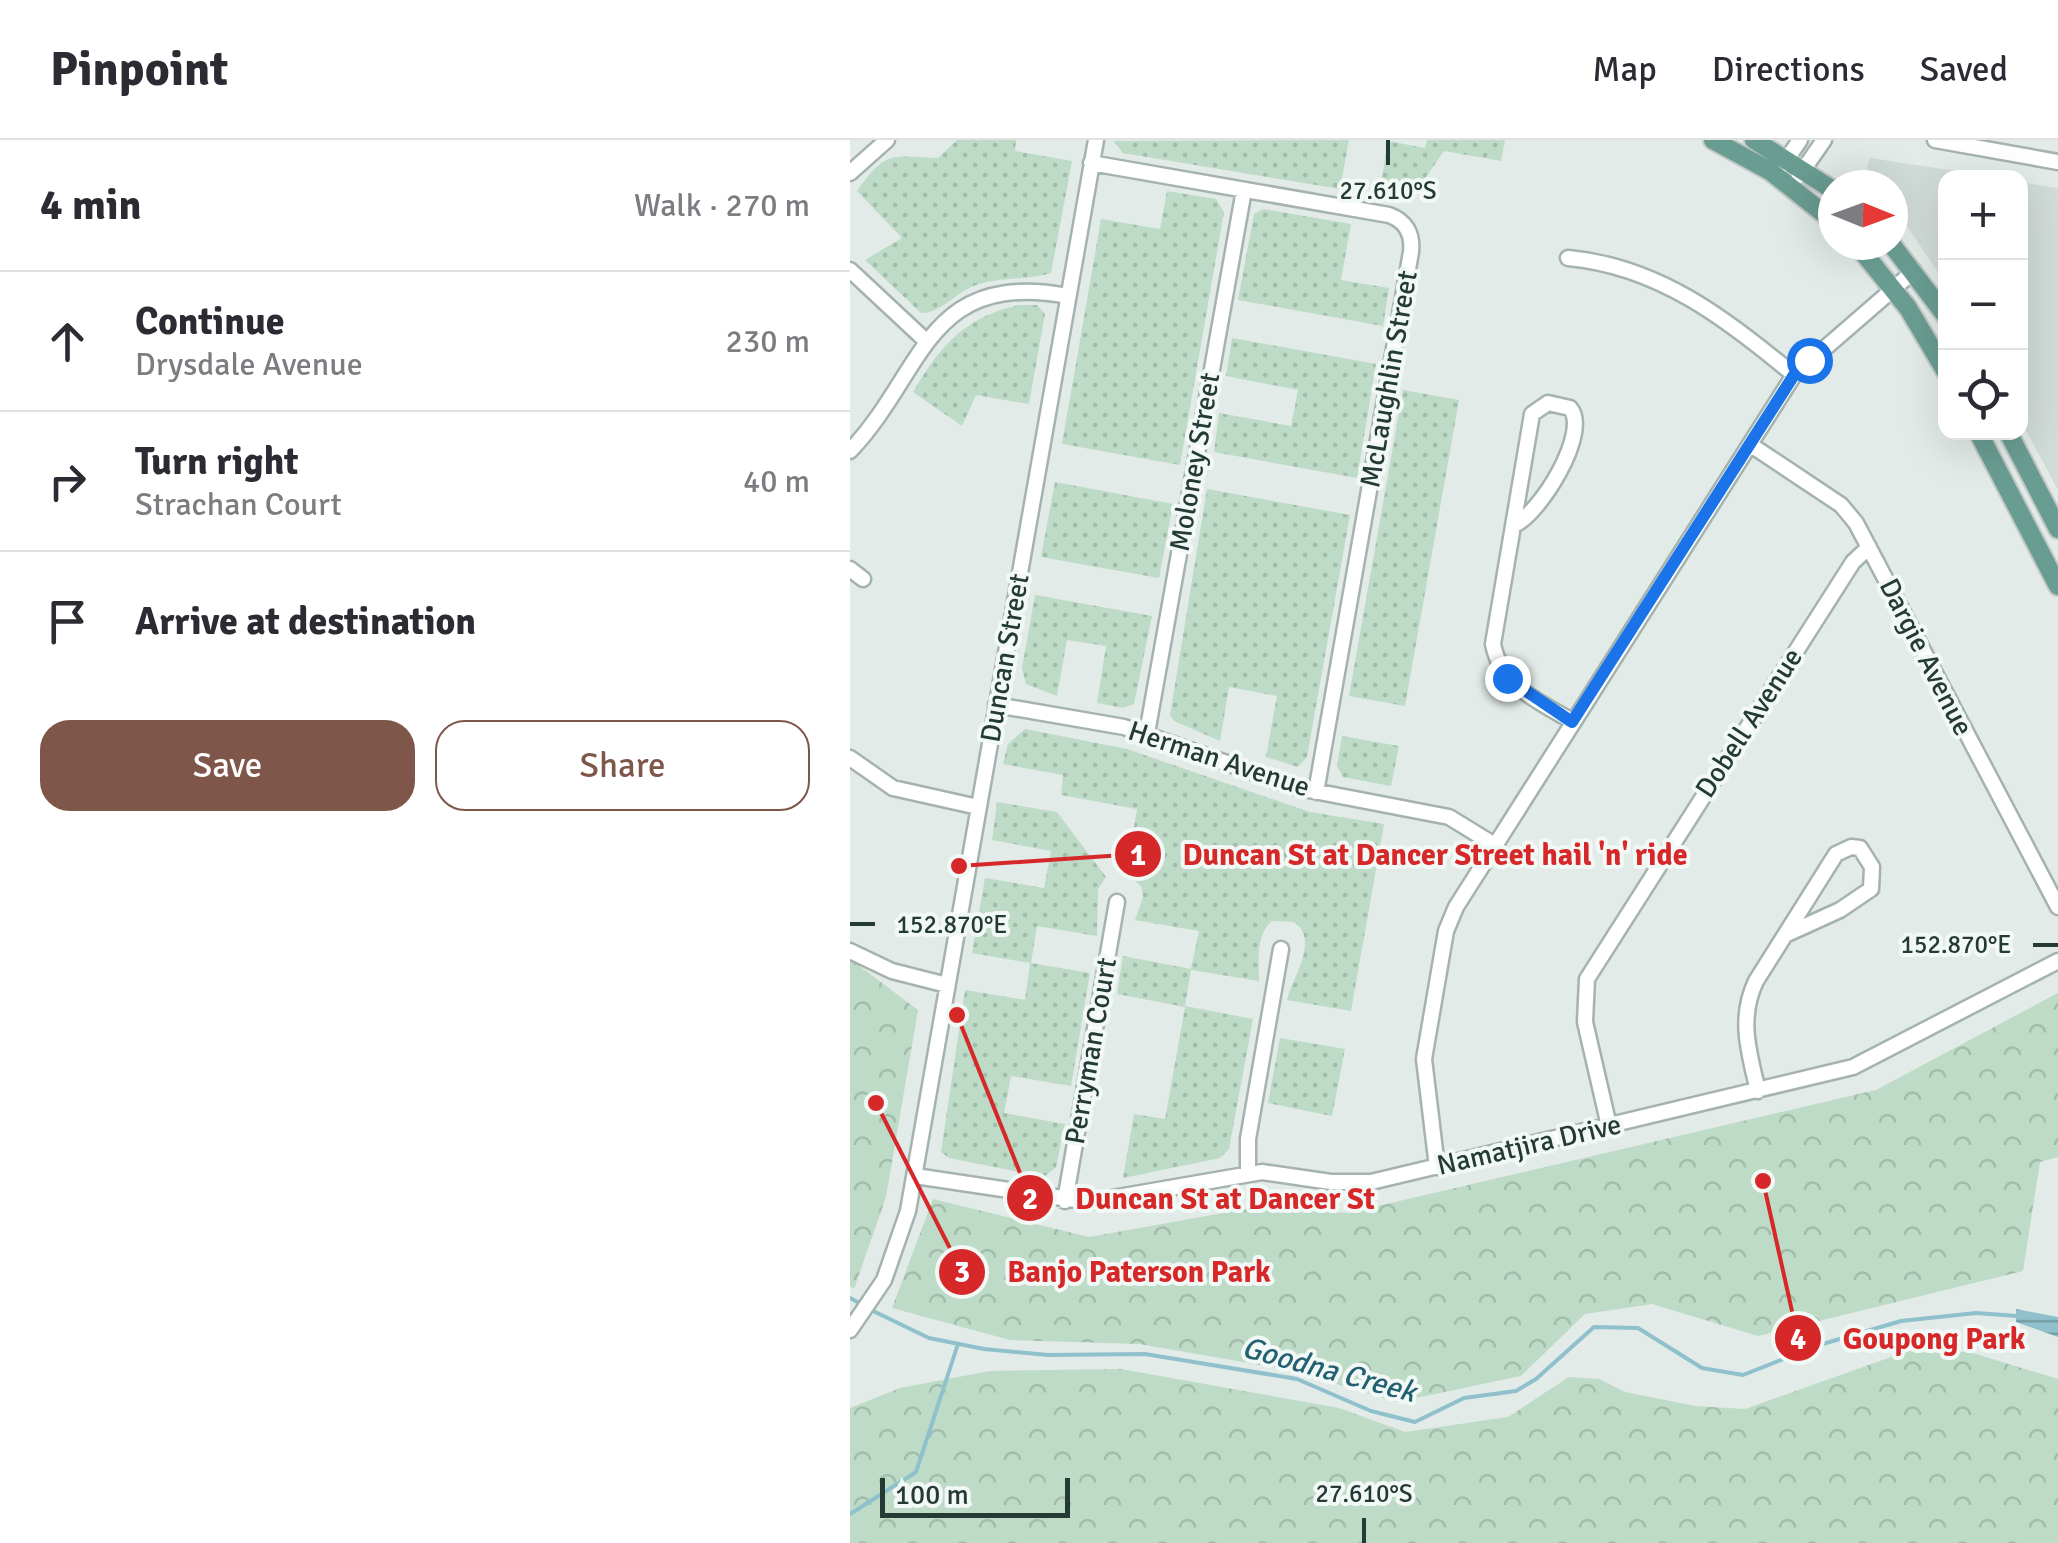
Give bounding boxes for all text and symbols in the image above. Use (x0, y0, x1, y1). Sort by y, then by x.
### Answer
text: Pinpoint (50, 40, 228, 99)
text: Map (1592, 48, 1657, 91)
text: Directions (1712, 48, 1865, 91)
text: Saved (1920, 48, 2008, 91)
north arrow (1818, 170, 1908, 260)
map controls (1938, 170, 2028, 440)
button: + (1938, 170, 2028, 260)
text: 27.610°S (1339, 175, 1437, 206)
text: 4 min (40, 180, 141, 231)
text: Walk · 270 m (634, 186, 810, 225)
button: − (1938, 260, 2028, 350)
street label: McLaughlin Street (1353, 268, 1425, 490)
text: Continue (135, 298, 285, 345)
icon: ahead (40, 314, 95, 369)
text: 230 m (726, 322, 810, 361)
route start (1787, 338, 1833, 384)
text: Drysdale Avenue (135, 345, 363, 384)
button: locate (1938, 350, 2028, 440)
street label: Moloney Street (1163, 370, 1227, 554)
text: Turn right (135, 438, 299, 485)
icon: right (40, 454, 95, 509)
text: 40 m (743, 462, 810, 501)
text: Strachan Court (135, 485, 342, 524)
street label: Duncan Street (973, 571, 1037, 745)
street label: Dargie Avenue (1872, 573, 1980, 741)
icon: arrive (40, 594, 95, 649)
text: Arrive at destination (135, 598, 476, 645)
street label: Dobell Avenue (1688, 642, 1810, 804)
route end (1485, 656, 1531, 702)
street label: Herman Avenue (1124, 714, 1314, 804)
button: Save (40, 720, 415, 811)
button: Share (435, 720, 810, 811)
callout: Duncan St at Dancer Street hail 'n' ride (1113, 824, 1708, 884)
text: 1 (1130, 837, 1146, 874)
text: Duncan St at Dancer Street hail 'n' ride (1182, 837, 1688, 874)
text: 152.870°E (897, 909, 1008, 940)
text: 152.870°E (1901, 929, 2012, 960)
street label: Perryman Court (1058, 955, 1124, 1147)
street label: Namatjira Drive (1434, 1107, 1624, 1183)
callout: Duncan St at Dancer St (1005, 1168, 1395, 1228)
text: 2 (1022, 1181, 1038, 1218)
text: Duncan St at Dancer St (1075, 1181, 1375, 1218)
callout: Banjo Paterson Park (937, 1242, 1291, 1302)
text: 3 (954, 1254, 970, 1291)
text: Banjo Paterson Park (1007, 1254, 1271, 1291)
callout: Goupong Park (1773, 1308, 2045, 1368)
text: 4 (1790, 1321, 1806, 1358)
text: Goupong Park (1843, 1321, 2026, 1358)
water label: Goodna Creek (1238, 1329, 1423, 1412)
scale bar (880, 1473, 1070, 1518)
text: 100 m (895, 1478, 969, 1512)
text: 27.610°S (1315, 1478, 1413, 1509)

